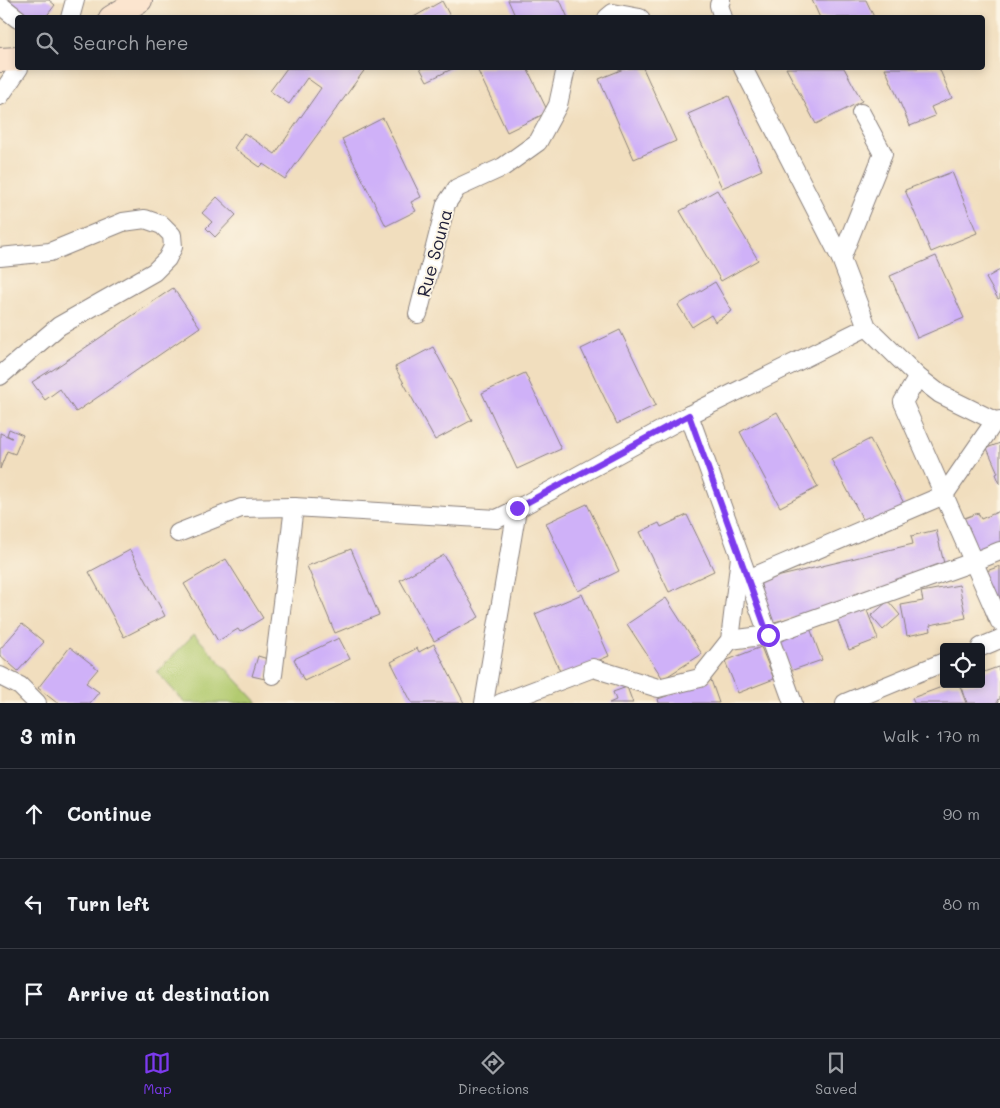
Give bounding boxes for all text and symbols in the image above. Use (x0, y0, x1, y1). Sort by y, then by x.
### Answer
search box (15, 15, 985, 70)
icon: search (33, 29, 61, 57)
text: Search here (73, 30, 189, 55)
street label: Rue Souna (411, 206, 457, 300)
route end (506, 497, 529, 520)
route start (757, 624, 780, 647)
map controls (940, 643, 985, 688)
button: locate (940, 643, 985, 688)
text: 3 min (20, 722, 76, 749)
text: Walk · 170 m (882, 725, 980, 746)
icon: ahead (20, 800, 48, 828)
text: Continue (67, 801, 152, 826)
text: 90 m (943, 803, 980, 824)
icon: left (20, 890, 48, 918)
text: Turn left (67, 891, 150, 916)
text: 80 m (943, 893, 980, 914)
icon: arrive (20, 980, 48, 1008)
text: Arrive at destination (67, 981, 270, 1006)
tab: Map (143, 1049, 172, 1098)
tab: Directions (458, 1049, 529, 1098)
tab: Saved (815, 1049, 857, 1098)

